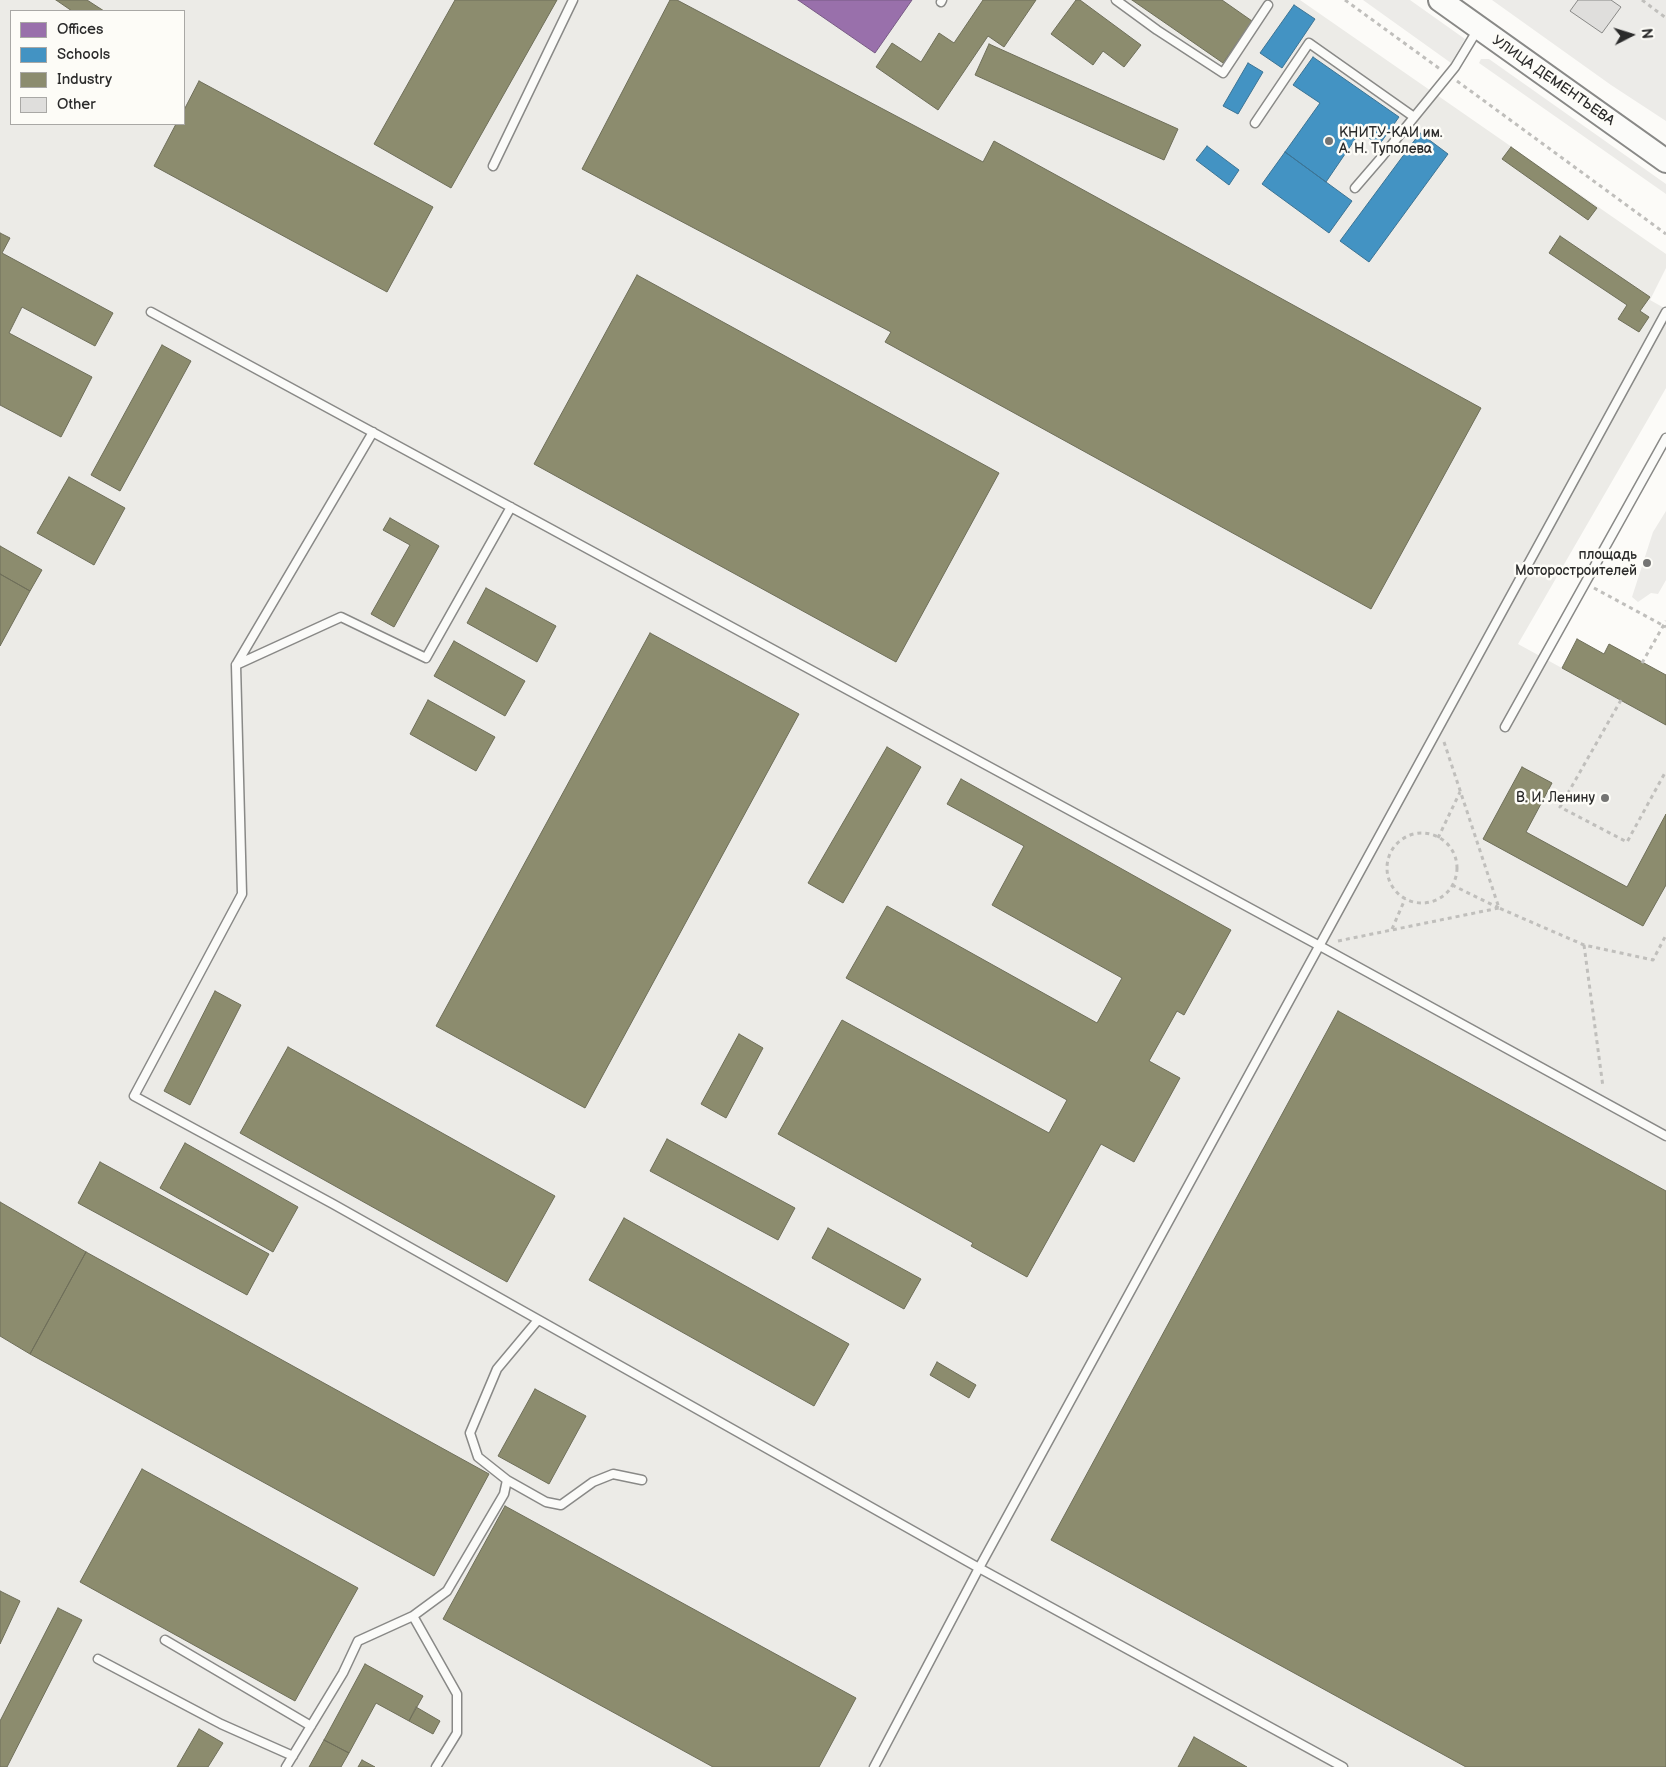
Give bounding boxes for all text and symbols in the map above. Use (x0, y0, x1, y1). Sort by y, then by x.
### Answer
legend (10, 10, 185, 125)
north arrow (1606, 10, 1656, 60)
text: Offices (57, 20, 103, 39)
text: N (1638, 28, 1655, 40)
street label: УЛИЦА ДЕМЕНТЬЕВА (1489, 32, 1617, 130)
text: Schools (57, 45, 110, 64)
text: Industry (57, 70, 112, 89)
text: Other (57, 95, 96, 114)
place label: КНИТУ-КАИ им. А. Н. Туполева (1339, 125, 1443, 158)
marker: КНИТУ-КАИ им. А. Н. Туполева (1323, 135, 1335, 147)
place label: площадь Моторостроителей (1515, 547, 1637, 580)
marker: площадь Моторостроителей (1641, 557, 1653, 569)
place label: В. И. Ленину (1516, 790, 1595, 806)
marker: В. И. Ленину (1599, 792, 1611, 804)

